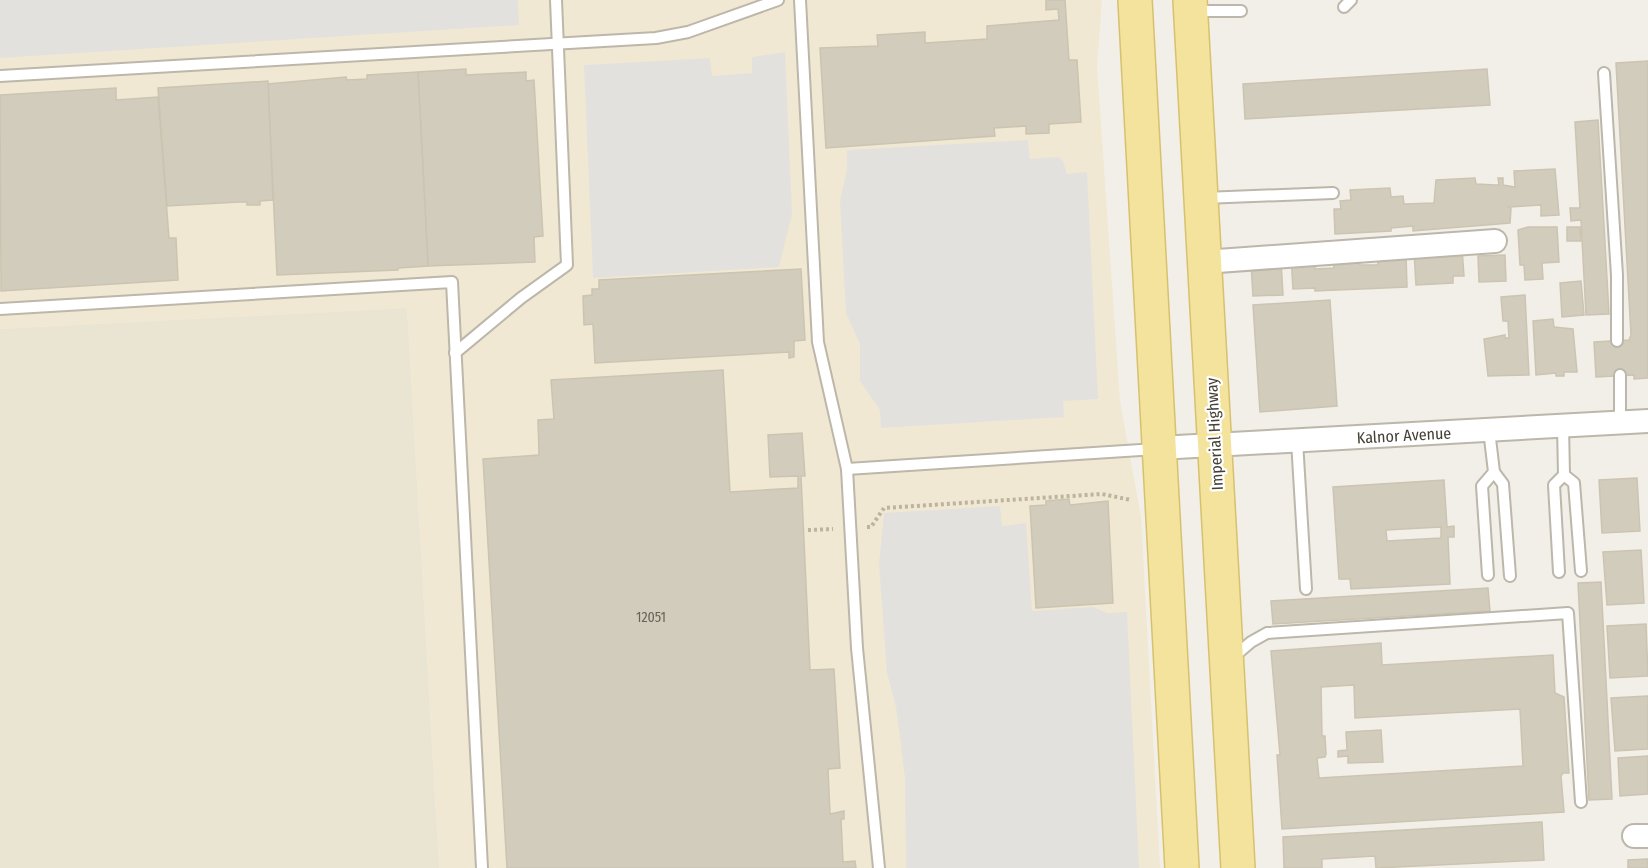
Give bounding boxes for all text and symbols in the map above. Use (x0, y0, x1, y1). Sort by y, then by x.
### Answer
street label: Imperial Highway (1202, 376, 1227, 491)
street label: Kalnor Avenue (1356, 424, 1452, 447)
house number: 12051 (636, 609, 666, 626)

